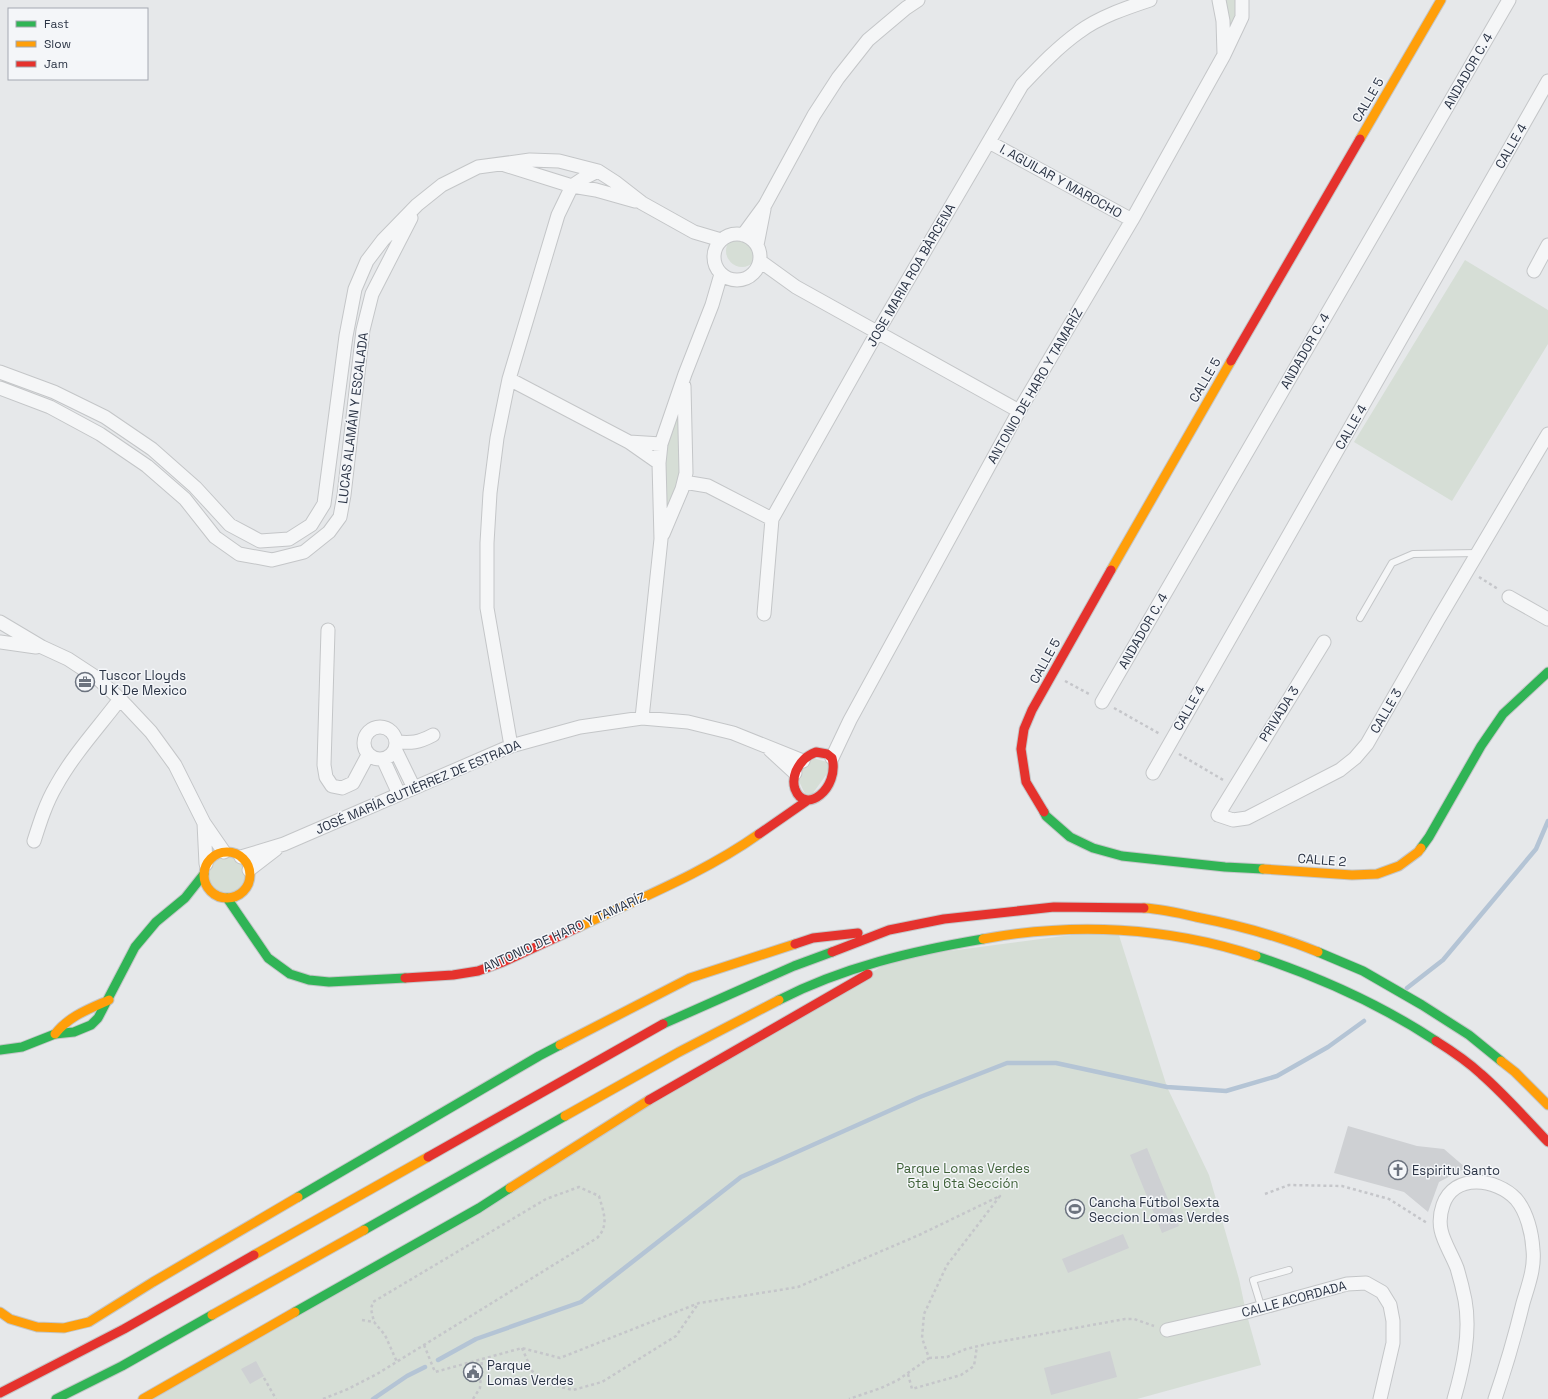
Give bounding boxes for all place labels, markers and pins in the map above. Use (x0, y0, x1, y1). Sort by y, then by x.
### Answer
place label: Tuscor Lloyds U K De Mexico (99, 667, 187, 699)
office icon: Tuscor Lloyds U K De Mexico (74, 671, 96, 693)
church icon: Espiritu Santo (1387, 1159, 1409, 1181)
place label: Espiritu Santo (1412, 1162, 1500, 1179)
place label: Cancha Fútbol Sexta Seccion Lomas Verdes (1089, 1194, 1229, 1226)
sports icon: Cancha Fútbol Sexta Seccion Lomas Verdes (1064, 1198, 1086, 1220)
place label: Parque Lomas Verdes (487, 1357, 574, 1389)
public building icon: Parque Lomas Verdes (462, 1361, 484, 1383)

